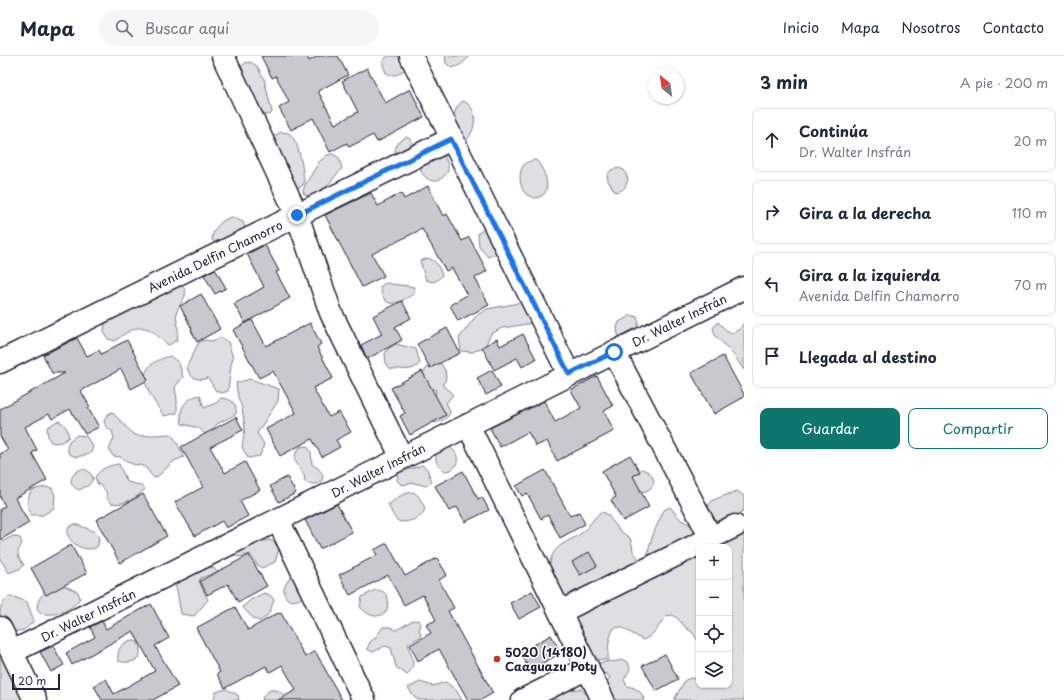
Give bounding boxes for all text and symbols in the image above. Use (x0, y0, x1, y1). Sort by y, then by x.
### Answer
search box (99, 10, 379, 46)
text: Mapa (20, 14, 75, 42)
text: Buscar aquí (145, 16, 229, 39)
icon: search (113, 17, 135, 39)
text: Inicio (783, 17, 819, 38)
text: Mapa (841, 17, 879, 38)
text: Nosotros (901, 17, 961, 38)
text: Contacto (983, 17, 1044, 38)
north arrow (648, 68, 684, 104)
text: 3 min (760, 69, 808, 95)
text: A pie · 200 m (960, 73, 1048, 92)
text: Continúa (799, 119, 868, 142)
icon: ahead (761, 129, 783, 151)
text: 20 m (1013, 131, 1047, 150)
text: Dr. Walter Insfrán (799, 142, 911, 161)
icon: right (761, 201, 783, 223)
text: Gira a la derecha (799, 201, 931, 224)
text: 110 m (1012, 203, 1047, 222)
route end (288, 206, 306, 224)
street label: Avenida Delfin Chamorro (145, 215, 286, 297)
text: Gira a la izquierda (799, 263, 940, 286)
icon: left (761, 273, 783, 295)
text: 70 m (1014, 275, 1047, 294)
text: Avenida Delfin Chamorro (799, 286, 959, 305)
street label: Dr. Walter Insfrán (629, 289, 729, 351)
route start (605, 343, 623, 361)
icon: arrive (761, 345, 783, 367)
text: Llegada al destino (799, 345, 937, 368)
button: Guardar (760, 408, 900, 449)
button: Compartir (908, 408, 1048, 449)
street label: Dr. Walter Insfrán (328, 438, 428, 502)
map controls (696, 544, 732, 688)
button: + (696, 544, 732, 580)
button: − (696, 580, 732, 616)
street label: Dr. Walter Insfrán (38, 584, 138, 646)
button: locate (696, 616, 732, 652)
place label: 5020 (14180) Caaguazu Poty (505, 643, 597, 675)
button: layers (696, 652, 732, 688)
marker: 5020 (14180) Caaguazu Poty (492, 654, 502, 664)
scale bar (12, 672, 60, 691)
text: 20 m (18, 672, 46, 689)

